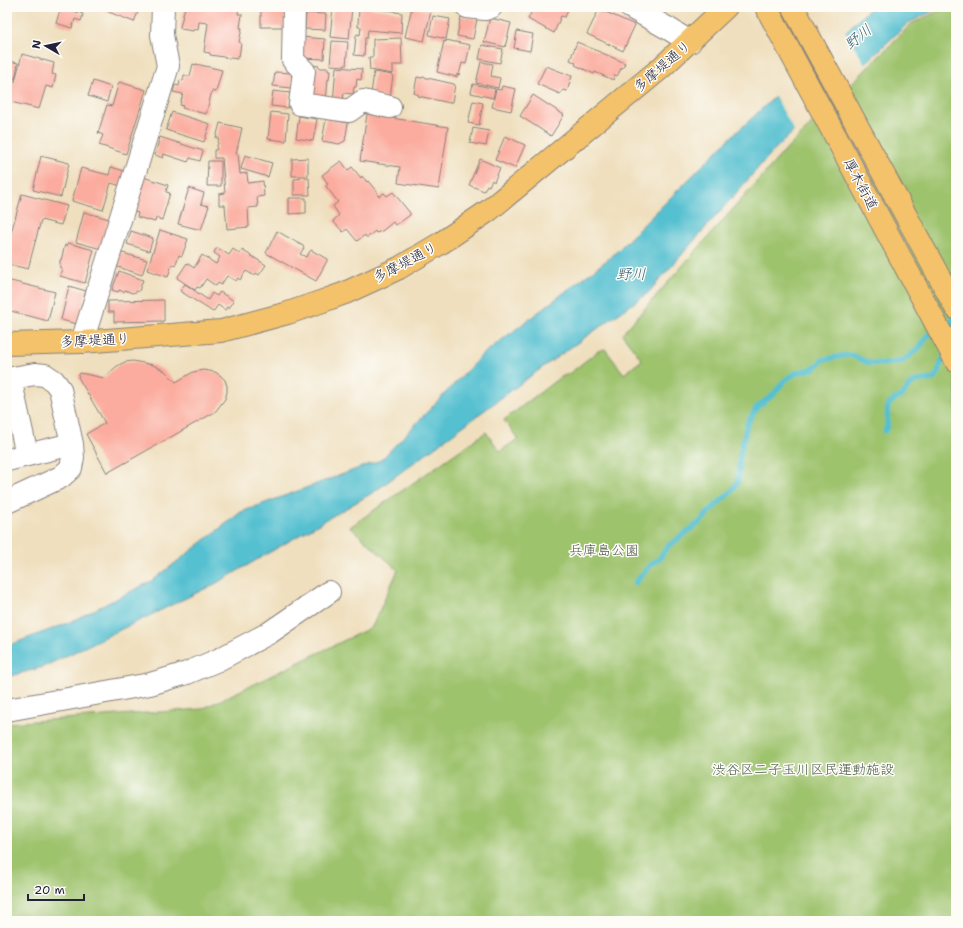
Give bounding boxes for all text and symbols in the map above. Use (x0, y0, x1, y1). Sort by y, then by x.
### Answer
water label: 野川 (840, 20, 876, 54)
north arrow (26, 26, 66, 66)
street label: 多摩堤通り (630, 36, 694, 96)
text: N (29, 39, 45, 50)
street label: 厚木街道 (840, 155, 882, 213)
street label: 多摩堤通り (370, 238, 440, 286)
water label: 野川 (616, 264, 646, 284)
street label: 多摩堤通り (60, 329, 130, 351)
park label: 兵庫島公園 (569, 541, 639, 559)
park label: 渋谷区二子玉川区民運動施設 (712, 760, 894, 778)
scale bar (28, 876, 84, 902)
text: 20 m (34, 882, 65, 898)

